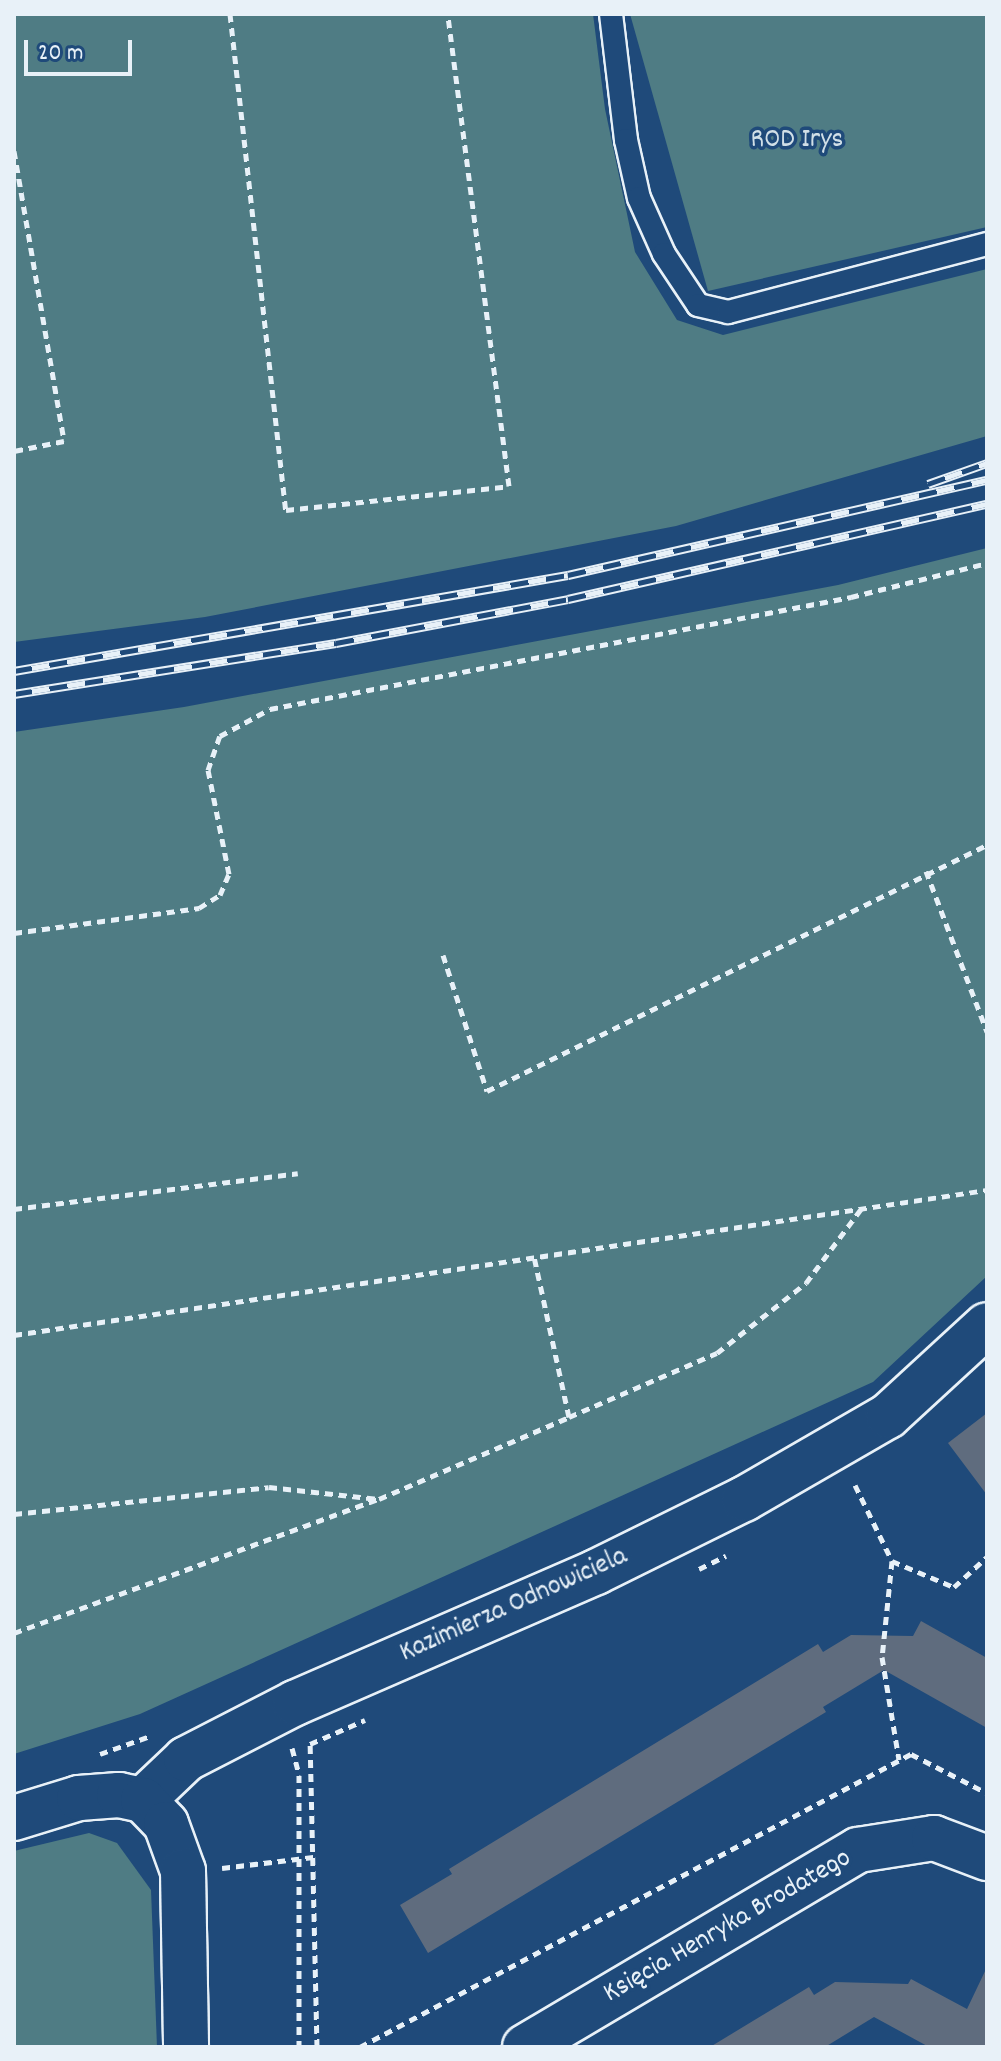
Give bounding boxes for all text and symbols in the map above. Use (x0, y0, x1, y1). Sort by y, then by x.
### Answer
scale bar (28, 24, 136, 74)
text: 20 m (38, 37, 84, 71)
park label: ROD Irys (751, 124, 843, 158)
street label: Kazimierza Odnowiciela (395, 1541, 633, 1671)
street label: Księcia Henryka Brodatego (598, 1842, 858, 2012)

